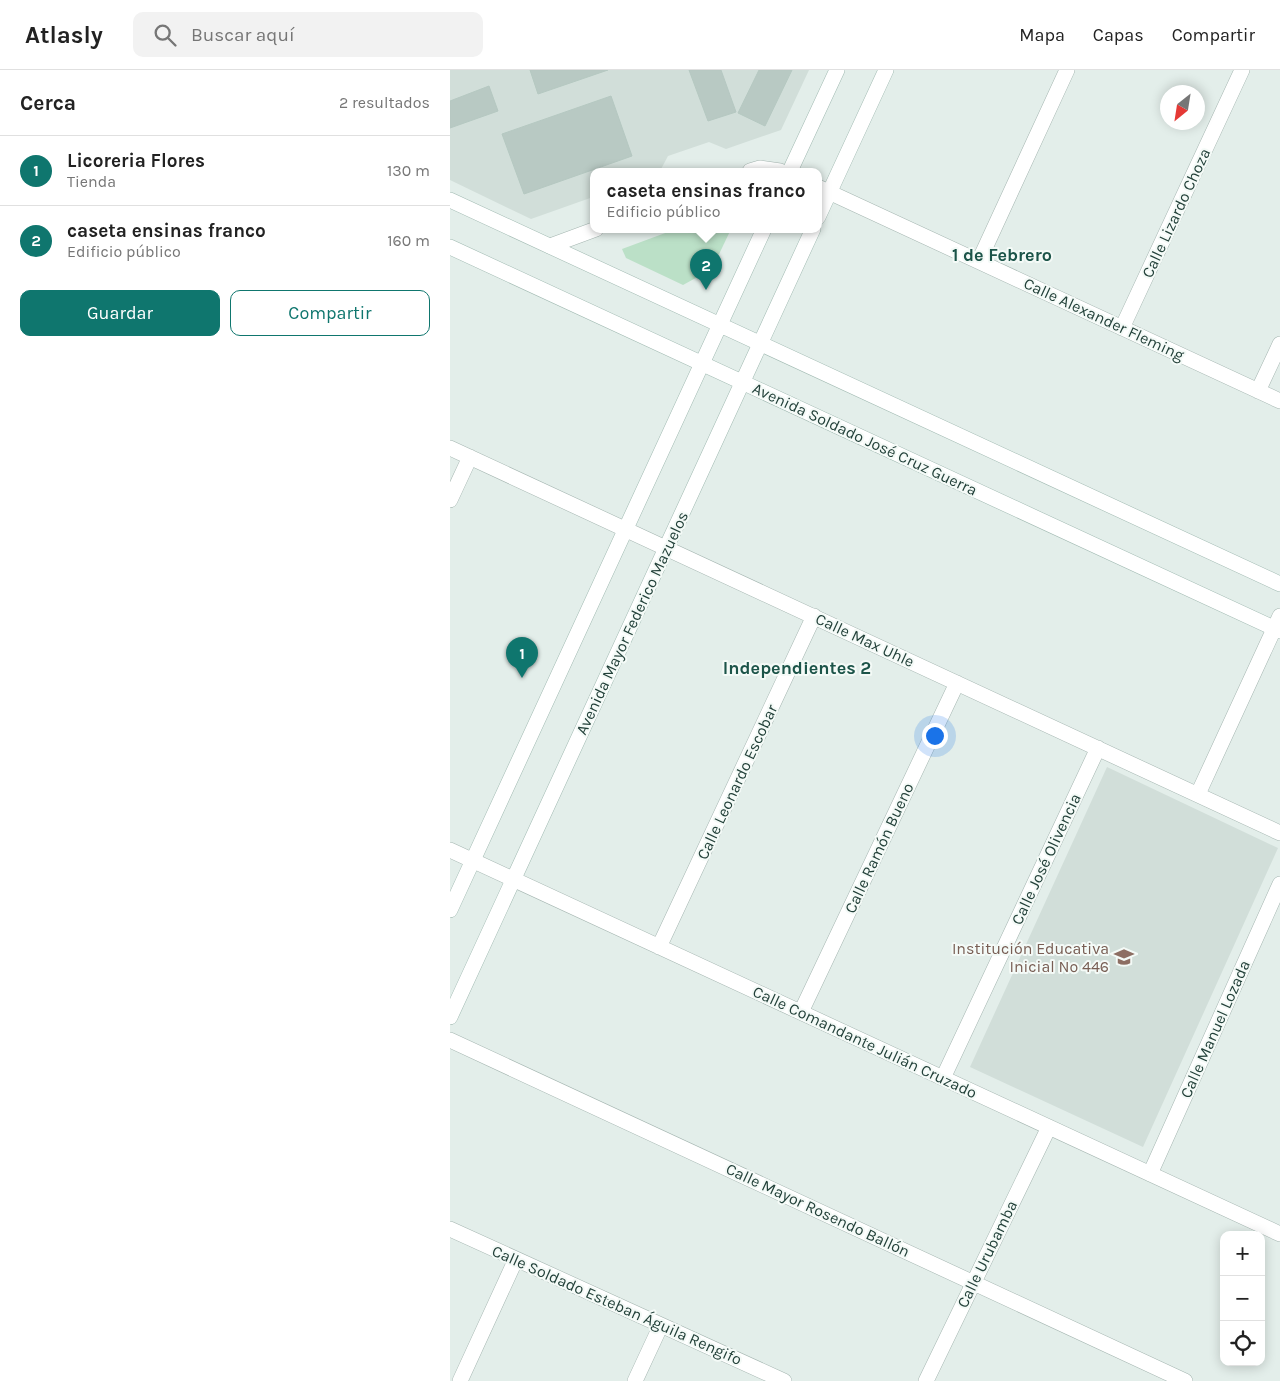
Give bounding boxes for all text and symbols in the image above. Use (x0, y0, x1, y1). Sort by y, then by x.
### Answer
search box (133, 12, 483, 57)
text: Atlasly (25, 21, 103, 49)
icon: search (151, 21, 179, 49)
text: Buscar aquí (191, 24, 295, 46)
text: Mapa (1019, 24, 1065, 46)
text: Capas (1093, 24, 1144, 46)
text: Compartir (1172, 24, 1255, 46)
north arrow (1160, 85, 1205, 130)
text: Cerca (20, 91, 76, 115)
text: 2 resultados (339, 93, 430, 112)
street label: Calle Lizardo Choza (1138, 145, 1214, 281)
text: Licoreria Flores (67, 150, 205, 172)
text: 1 (33, 161, 39, 180)
text: 130 m (387, 161, 430, 180)
popup (590, 168, 822, 233)
text: Tienda (67, 172, 116, 191)
text: caseta ensinas franco (607, 180, 805, 202)
text: Edificio público (607, 202, 720, 221)
text: caseta ensinas franco (67, 220, 266, 242)
text: 2 (31, 231, 41, 250)
text: 160 m (387, 231, 430, 250)
text: Edificio público (67, 242, 181, 261)
district label: 1 de Febrero (952, 244, 1052, 266)
pin: 2 (690, 249, 722, 290)
street label: Calle Alexander Fleming (1021, 273, 1187, 365)
button: Guardar (20, 290, 220, 336)
button: Compartir (230, 290, 430, 336)
street label: Avenida Soldado José Cruz Guerra (750, 378, 980, 500)
street label: Avenida Mayor Federico Mazuelos (572, 508, 692, 738)
street label: Calle Max Uhle (813, 609, 917, 671)
pin: 1 (506, 637, 538, 678)
district label: Independientes 2 (723, 657, 871, 679)
street label: Calle Leonardo Escobar (693, 701, 781, 862)
your location (922, 723, 948, 749)
street label: Calle Ramón Bueno (840, 780, 918, 916)
street label: Calle José Olivencia (1007, 790, 1085, 928)
place label: Institución Educativa Inicial Nº 446 (952, 939, 1109, 976)
school or university icon: Institución Educativa Inicial Nº 446 (1113, 946, 1135, 968)
street label: Calle Manuel Lozada (1176, 957, 1254, 1101)
street label: Calle Comandante Julián Cruzado (750, 982, 980, 1102)
street label: Calle Mayor Rosendo Ballón (723, 1159, 913, 1261)
street label: Calle Urubamba (953, 1197, 1021, 1311)
map controls (1220, 1231, 1265, 1366)
button: + (1220, 1231, 1265, 1276)
street label: Calle Soldado Esteban Águila Rengifo (489, 1241, 745, 1369)
button: − (1220, 1276, 1265, 1321)
button: locate (1220, 1321, 1265, 1366)

